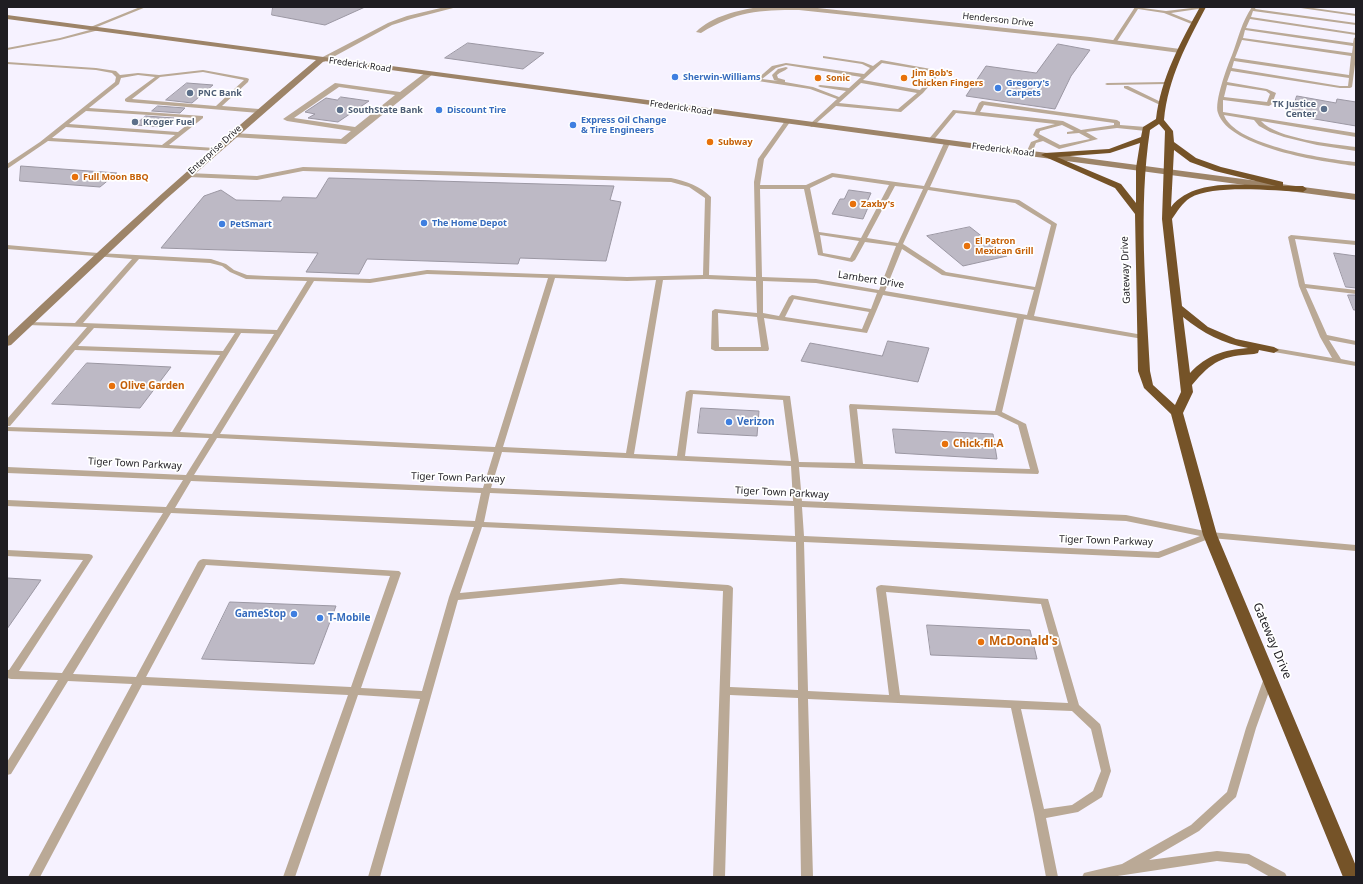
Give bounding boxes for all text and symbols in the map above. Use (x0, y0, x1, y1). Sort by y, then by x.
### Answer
street label: Henderson Drive (962, 11, 1034, 29)
street label: Frederick Road (328, 55, 392, 75)
place label: Jim Bob's Chicken Fingers (912, 68, 983, 89)
marker: Sherwin-Williams (670, 72, 680, 82)
place label: Sherwin-Williams (683, 72, 760, 82)
marker: Sonic (813, 73, 823, 83)
place label: Sonic (826, 73, 850, 83)
marker: Jim Bob's Chicken Fingers (899, 73, 909, 83)
place label: Gregory's Carpets (1006, 78, 1049, 99)
marker: Gregory's Carpets (993, 83, 1003, 93)
marker: PNC Bank (185, 88, 195, 98)
place label: PNC Bank (198, 88, 242, 98)
street label: Frederick Road (649, 98, 713, 118)
place label: TK Justice Center (1273, 99, 1316, 120)
marker: TK Justice Center (1319, 104, 1329, 114)
marker: SouthState Bank (335, 105, 345, 115)
place label: SouthState Bank (348, 105, 423, 115)
marker: Discount Tire (434, 105, 444, 115)
place label: Discount Tire (447, 105, 506, 115)
place label: Express Oil Change & Tire Engineers (581, 115, 666, 136)
marker: Kroger Fuel (130, 117, 140, 127)
place label: Kroger Fuel (143, 117, 195, 127)
marker: Express Oil Change & Tire Engineers (568, 120, 578, 130)
street label: Enterprise Drive (186, 123, 244, 177)
marker: Subway (705, 137, 715, 147)
place label: Subway (718, 137, 753, 147)
street label: Frederick Road (971, 141, 1035, 159)
marker: Full Moon BBQ (70, 172, 80, 182)
place label: Full Moon BBQ (83, 172, 149, 182)
marker: Zaxby's (848, 199, 858, 209)
place label: Zaxby's (861, 199, 894, 209)
marker: The Home Depot (419, 218, 429, 228)
place label: The Home Depot (432, 218, 507, 228)
marker: PetSmart (217, 219, 227, 229)
place label: PetSmart (230, 219, 272, 229)
place label: El Patron Mexican Grill (975, 236, 1033, 257)
street label: Gateway Drive (1119, 236, 1133, 304)
marker: El Patron Mexican Grill (962, 241, 972, 251)
street label: Lambert Drive (837, 269, 905, 291)
place label: Olive Garden (120, 380, 184, 392)
marker: Olive Garden (107, 381, 117, 391)
place label: Verizon (737, 416, 774, 428)
marker: Verizon (724, 417, 734, 427)
place label: Chick-fil-A (953, 438, 1003, 450)
marker: Chick-fil-A (940, 439, 950, 449)
street label: Tiger Town Parkway (88, 456, 182, 472)
street label: Tiger Town Parkway (411, 470, 505, 486)
street label: Tiger Town Parkway (735, 485, 829, 501)
street label: Tiger Town Parkway (1059, 533, 1153, 549)
street label: Gateway Drive (1249, 601, 1295, 681)
place label: GameStop (235, 608, 286, 620)
marker: GameStop (289, 609, 299, 619)
place label: T-Mobile (328, 612, 371, 624)
marker: T-Mobile (315, 613, 325, 623)
place label: McDonald's (989, 635, 1058, 649)
marker: McDonald's (976, 637, 986, 647)

